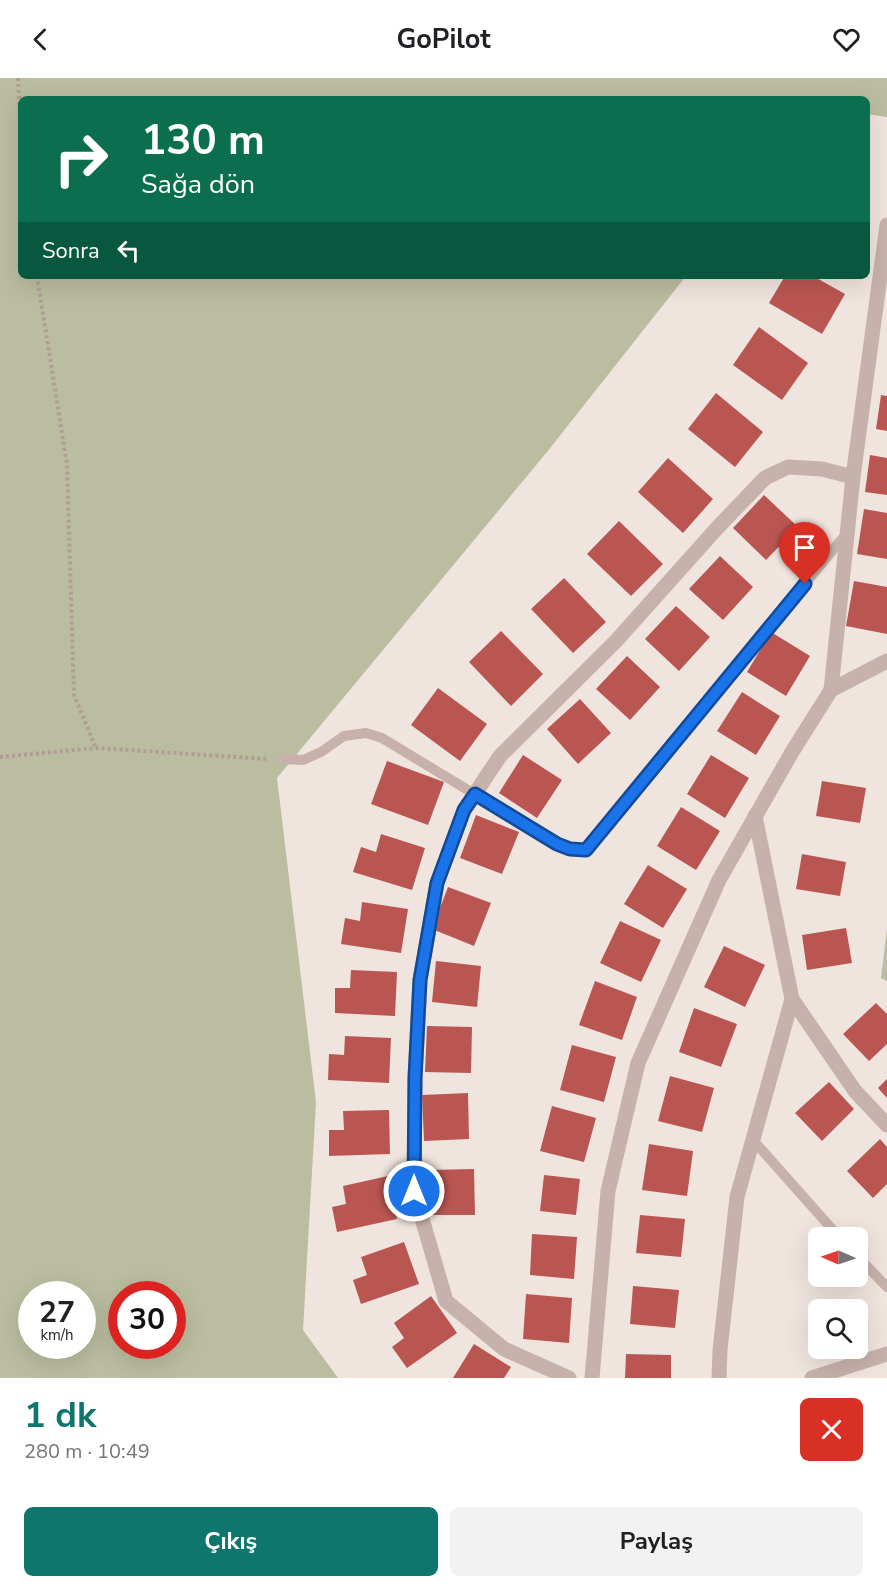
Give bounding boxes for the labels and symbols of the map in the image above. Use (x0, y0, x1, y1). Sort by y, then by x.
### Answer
pin (779, 522, 830, 584)
position arrow (382, 1159, 446, 1223)
north arrow (808, 1227, 868, 1287)
speed limit sign: 30 (108, 1281, 186, 1359)

